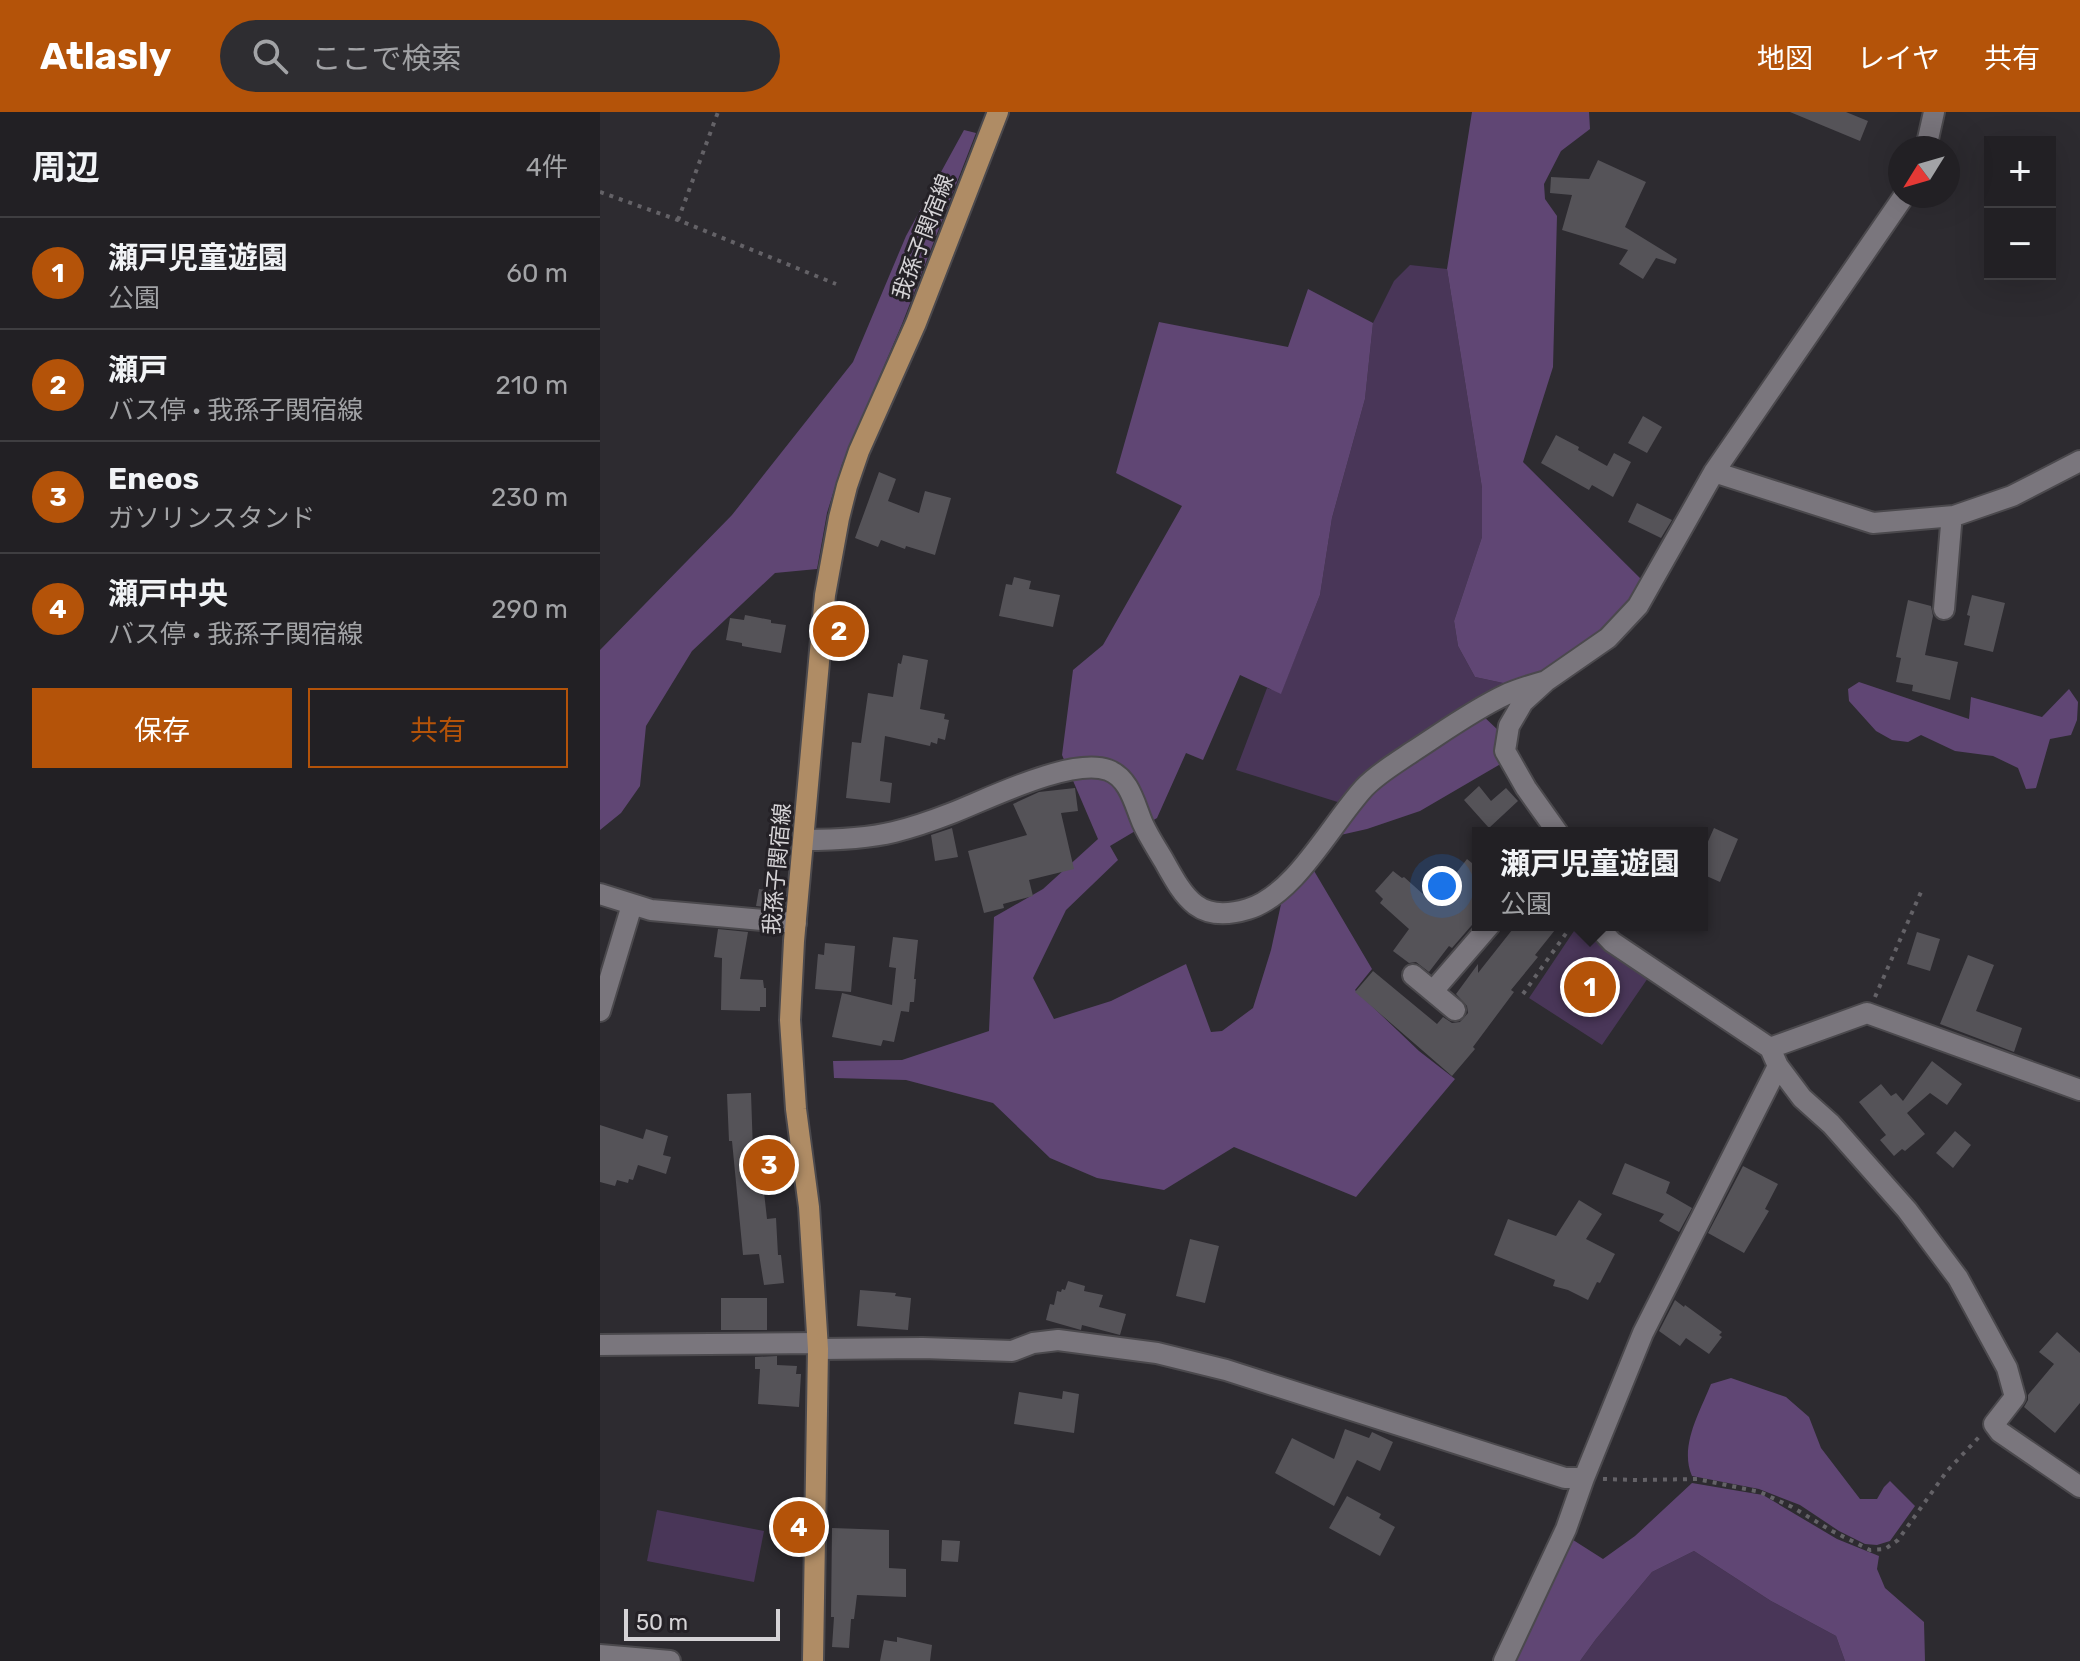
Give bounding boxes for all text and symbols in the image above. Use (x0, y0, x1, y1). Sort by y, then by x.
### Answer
search box (220, 20, 780, 92)
text: Atlasly (40, 33, 172, 79)
icon: search (248, 34, 292, 78)
text: ここで検索 (312, 41, 462, 77)
text: 地図 (1757, 42, 1813, 75)
text: レイヤ (1857, 42, 1940, 75)
text: 共有 (1984, 42, 2040, 75)
north arrow (1888, 136, 1960, 208)
map controls (1984, 136, 2056, 280)
button: + (1984, 136, 2056, 208)
text: 周辺 (32, 147, 100, 188)
text: 4件 (526, 152, 568, 183)
street label: 我孫子関宿線 (887, 171, 959, 303)
button: − (1984, 208, 2056, 280)
text: 瀬戸児童遊園 (108, 240, 288, 276)
text: 1 (52, 258, 64, 289)
text: 60 m (506, 258, 568, 289)
text: 公園 (108, 283, 160, 314)
text: 瀬戸 (108, 352, 168, 388)
text: 2 (50, 370, 66, 401)
text: 210 m (496, 370, 568, 401)
text: バス停 · 我孫子関宿線 (108, 395, 363, 426)
text: Eneos (108, 461, 199, 497)
text: 3 (49, 482, 67, 513)
text: 230 m (491, 482, 568, 513)
text: ガソリンスタンド (108, 503, 315, 534)
text: 瀬戸中央 (108, 576, 228, 612)
text: 4 (49, 594, 67, 625)
text: 290 m (491, 594, 568, 625)
pin: 2 (813, 601, 865, 661)
text: バス停 · 我孫子関宿線 (108, 619, 363, 650)
button: 保存 (32, 688, 292, 768)
button: 共有 (308, 688, 568, 768)
street label: 我孫子関宿線 (758, 802, 796, 936)
popup (1472, 827, 1708, 931)
text: 瀬戸児童遊園 (1500, 846, 1680, 882)
your location (1422, 866, 1462, 906)
text: 公園 (1500, 889, 1552, 920)
pin: 1 (1564, 957, 1616, 1017)
pin: 3 (743, 1135, 795, 1195)
pin: 4 (773, 1497, 825, 1557)
scale bar (624, 1605, 780, 1641)
text: 50 m (636, 1609, 688, 1636)

